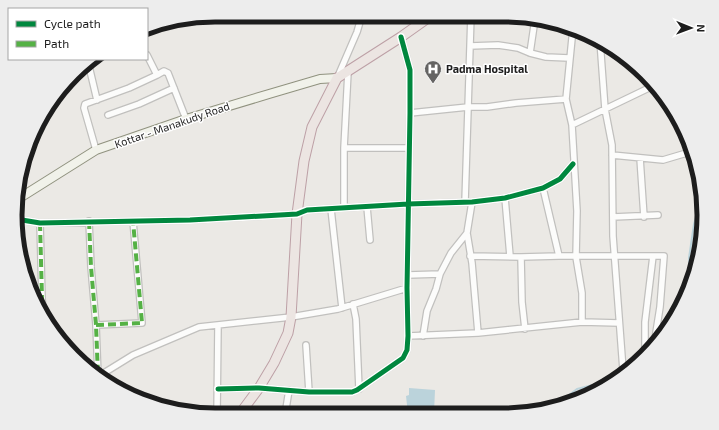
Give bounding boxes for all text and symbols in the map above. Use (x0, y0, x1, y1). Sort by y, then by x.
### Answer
legend (8, 8, 148, 60)
north arrow (671, 8, 711, 48)
text: Cycle path (44, 16, 101, 30)
text: N (695, 24, 708, 32)
text: Path (44, 36, 69, 50)
hospital icon: Padma Hospital (423, 59, 443, 84)
place label: Padma Hospital (446, 62, 528, 75)
street label: Kottar - Manakudy Road (113, 99, 231, 150)

